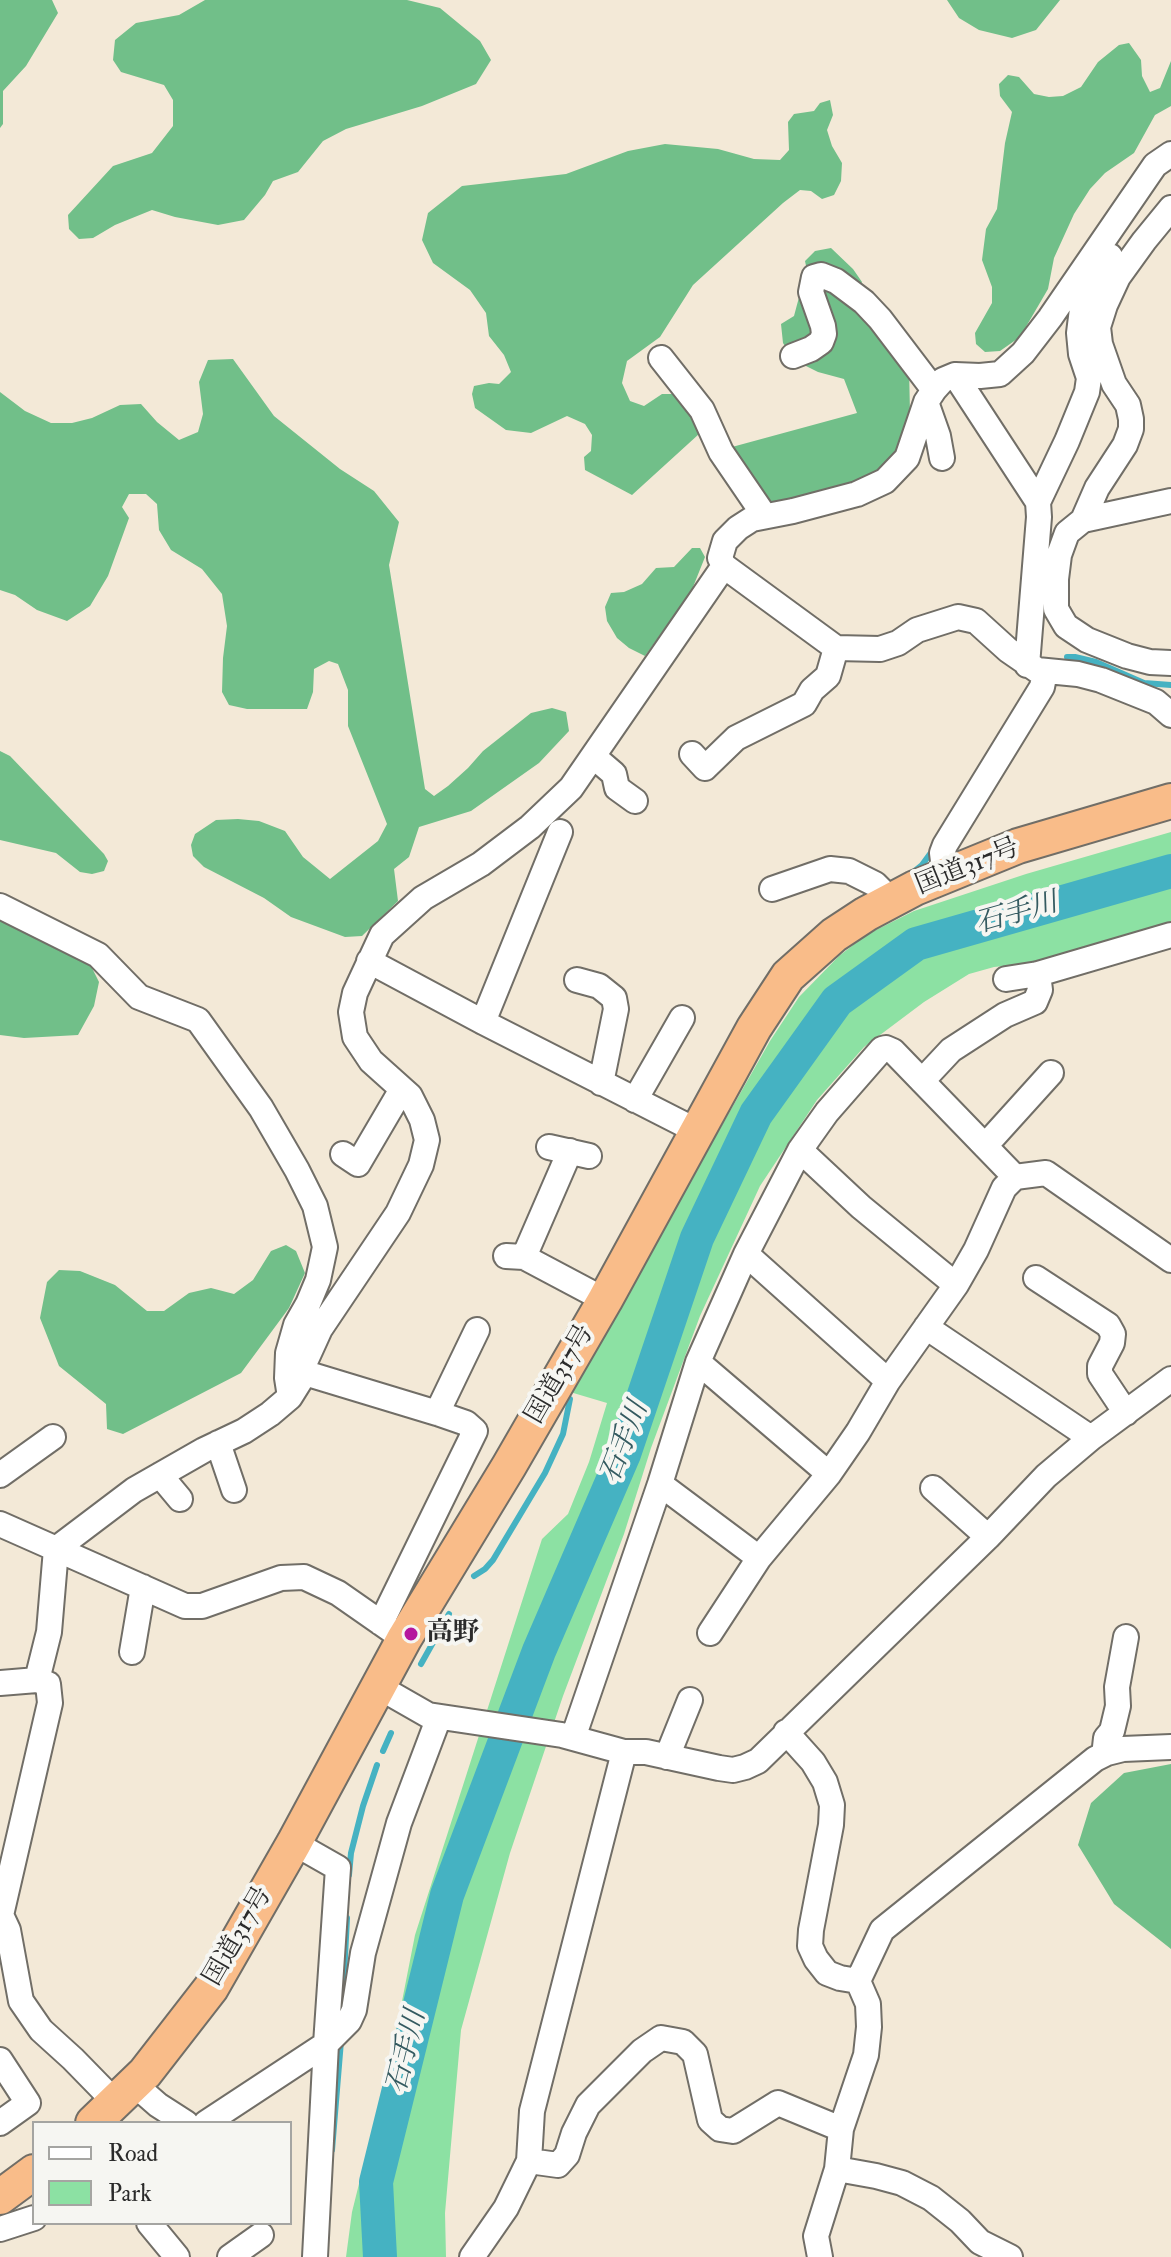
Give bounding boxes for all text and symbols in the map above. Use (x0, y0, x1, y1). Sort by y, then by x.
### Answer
street label: 国道317号 (912, 833, 1024, 903)
water label: 石手川 (972, 887, 1062, 943)
street label: 国道317号 (520, 1320, 602, 1430)
water label: 石手川 (595, 1398, 657, 1488)
place label: 高野 (427, 1618, 479, 1650)
marker: 高野 (402, 1625, 420, 1643)
street label: 国道317号 (198, 1882, 280, 1992)
water label: 石手川 (382, 2007, 434, 2097)
legend (32, 2121, 292, 2225)
text: Road (108, 2138, 158, 2169)
text: Park (108, 2178, 152, 2209)

